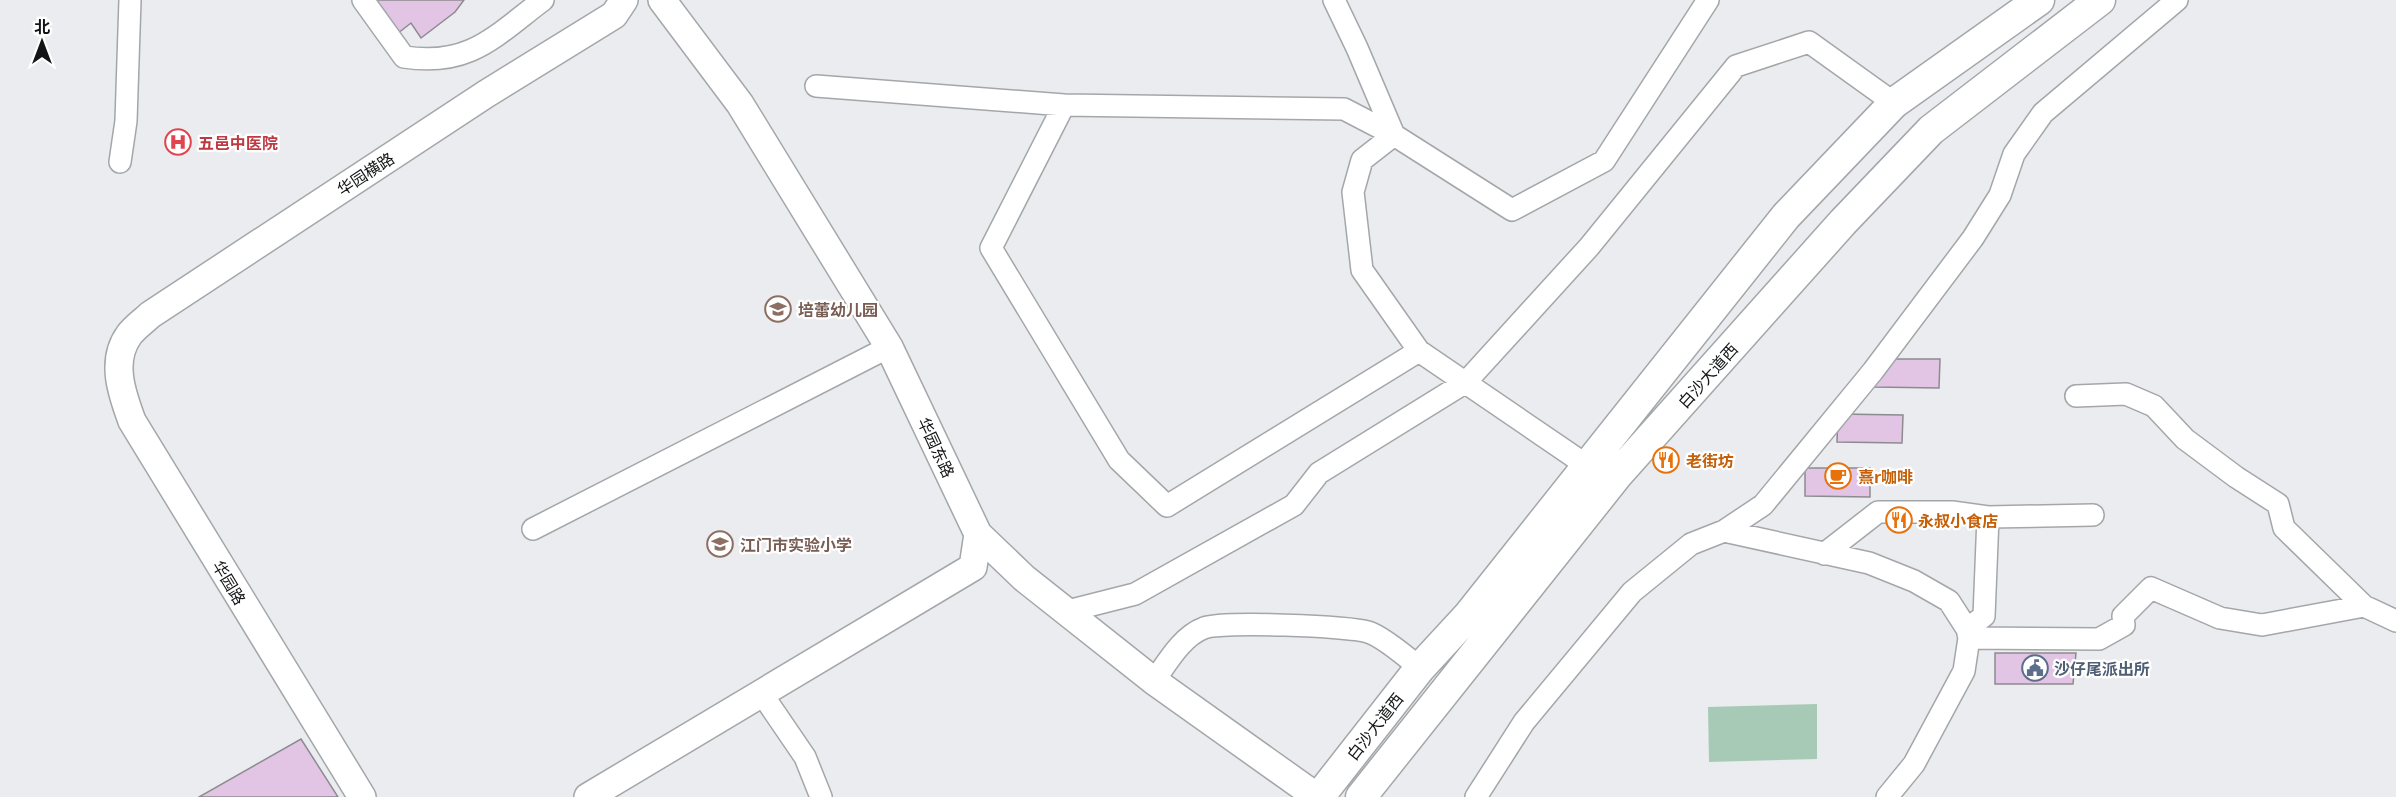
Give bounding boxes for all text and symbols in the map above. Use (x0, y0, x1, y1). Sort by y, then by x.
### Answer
north arrow (12, 12, 72, 72)
text: 北 (34, 14, 50, 38)
hospital icon: 五邑中医院 (163, 127, 193, 157)
place label: 五邑中医院 (198, 130, 278, 154)
street label: 华园横路 (332, 146, 398, 200)
school or university icon: 培蕾幼儿园 (763, 294, 793, 324)
place label: 培蕾幼儿园 (798, 297, 878, 321)
street label: 白沙大道西 (1671, 337, 1743, 413)
street label: 华园东路 (913, 413, 961, 481)
restaurant icon: 老街坊 (1651, 445, 1681, 475)
place label: 老街坊 (1686, 448, 1734, 472)
cafe icon: 熹r咖啡 (1823, 461, 1853, 491)
place label: 熹r咖啡 (1858, 464, 1913, 488)
restaurant icon: 永叔小食店 (1884, 505, 1914, 535)
place label: 永叔小食店 (1918, 508, 1998, 532)
school or university icon: 江门市实验小学 (705, 529, 735, 559)
place label: 江门市实验小学 (740, 532, 852, 556)
street label: 华园路 (207, 555, 253, 609)
public building icon: 沙仔尾派出所 (2020, 653, 2050, 683)
place label: 沙仔尾派出所 (2054, 656, 2150, 680)
street label: 白沙大道西 (1340, 687, 1408, 765)

